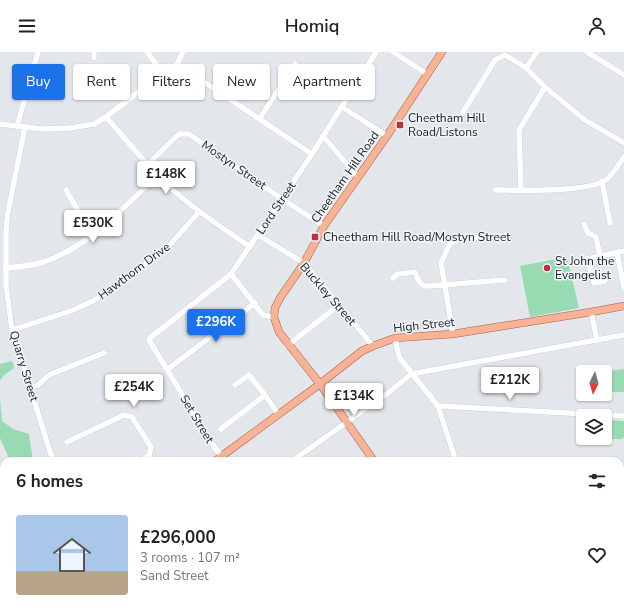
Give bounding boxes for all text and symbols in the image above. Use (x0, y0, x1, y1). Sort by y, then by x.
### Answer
text: Homiq (285, 14, 339, 38)
icon: menu (16, 15, 38, 37)
icon: person (586, 15, 608, 37)
chip: Buy (12, 64, 65, 100)
chip: Rent (73, 64, 130, 100)
chip: Filters (138, 64, 205, 100)
chip: New (213, 64, 270, 100)
chip: Apartment (278, 64, 375, 100)
place label: Cheetham Hill Road/Listons (408, 110, 486, 140)
marker: Cheetham Hill Road/Listons (395, 120, 405, 130)
street label: Cheetham Hill Road (307, 128, 383, 226)
street label: Mostyn Street (198, 137, 270, 194)
pin: £148K (138, 161, 194, 195)
text: £148K (146, 165, 186, 183)
street label: Lord Street (253, 178, 300, 237)
pin: £530K (65, 210, 121, 244)
text: £530K (73, 214, 113, 232)
place label: Cheetham Hill Road/Mostyn Street (323, 229, 511, 245)
marker: Cheetham Hill Road/Mostyn Street (310, 232, 320, 242)
street label: Hawthorn Drive (95, 239, 173, 303)
place label: St John the Evangelist (555, 253, 614, 283)
street label: Buckley Street (296, 259, 360, 329)
marker: St John the Evangelist (542, 263, 552, 273)
pin: £296K (188, 309, 244, 343)
text: £296K (196, 313, 236, 331)
street label: High Street (393, 314, 456, 336)
street label: Quarry Street (6, 329, 43, 404)
north arrow (576, 365, 612, 401)
map controls (576, 365, 612, 445)
pin: £212K (482, 367, 538, 401)
text: £212K (490, 371, 530, 389)
pin: £254K (106, 374, 162, 408)
text: £254K (114, 378, 154, 396)
pin: £134K (326, 383, 382, 417)
text: £134K (334, 387, 374, 405)
street label: Set Street (176, 392, 218, 447)
button: layers (576, 409, 612, 445)
text: 6 homes (16, 470, 83, 493)
icon: filters (586, 470, 608, 492)
text: £296,000 (140, 526, 216, 549)
icon: home (48, 531, 96, 579)
icon: heart (586, 544, 608, 566)
text: 3 rooms · 107 m² (140, 549, 240, 567)
text: Sand Street (140, 567, 209, 585)

